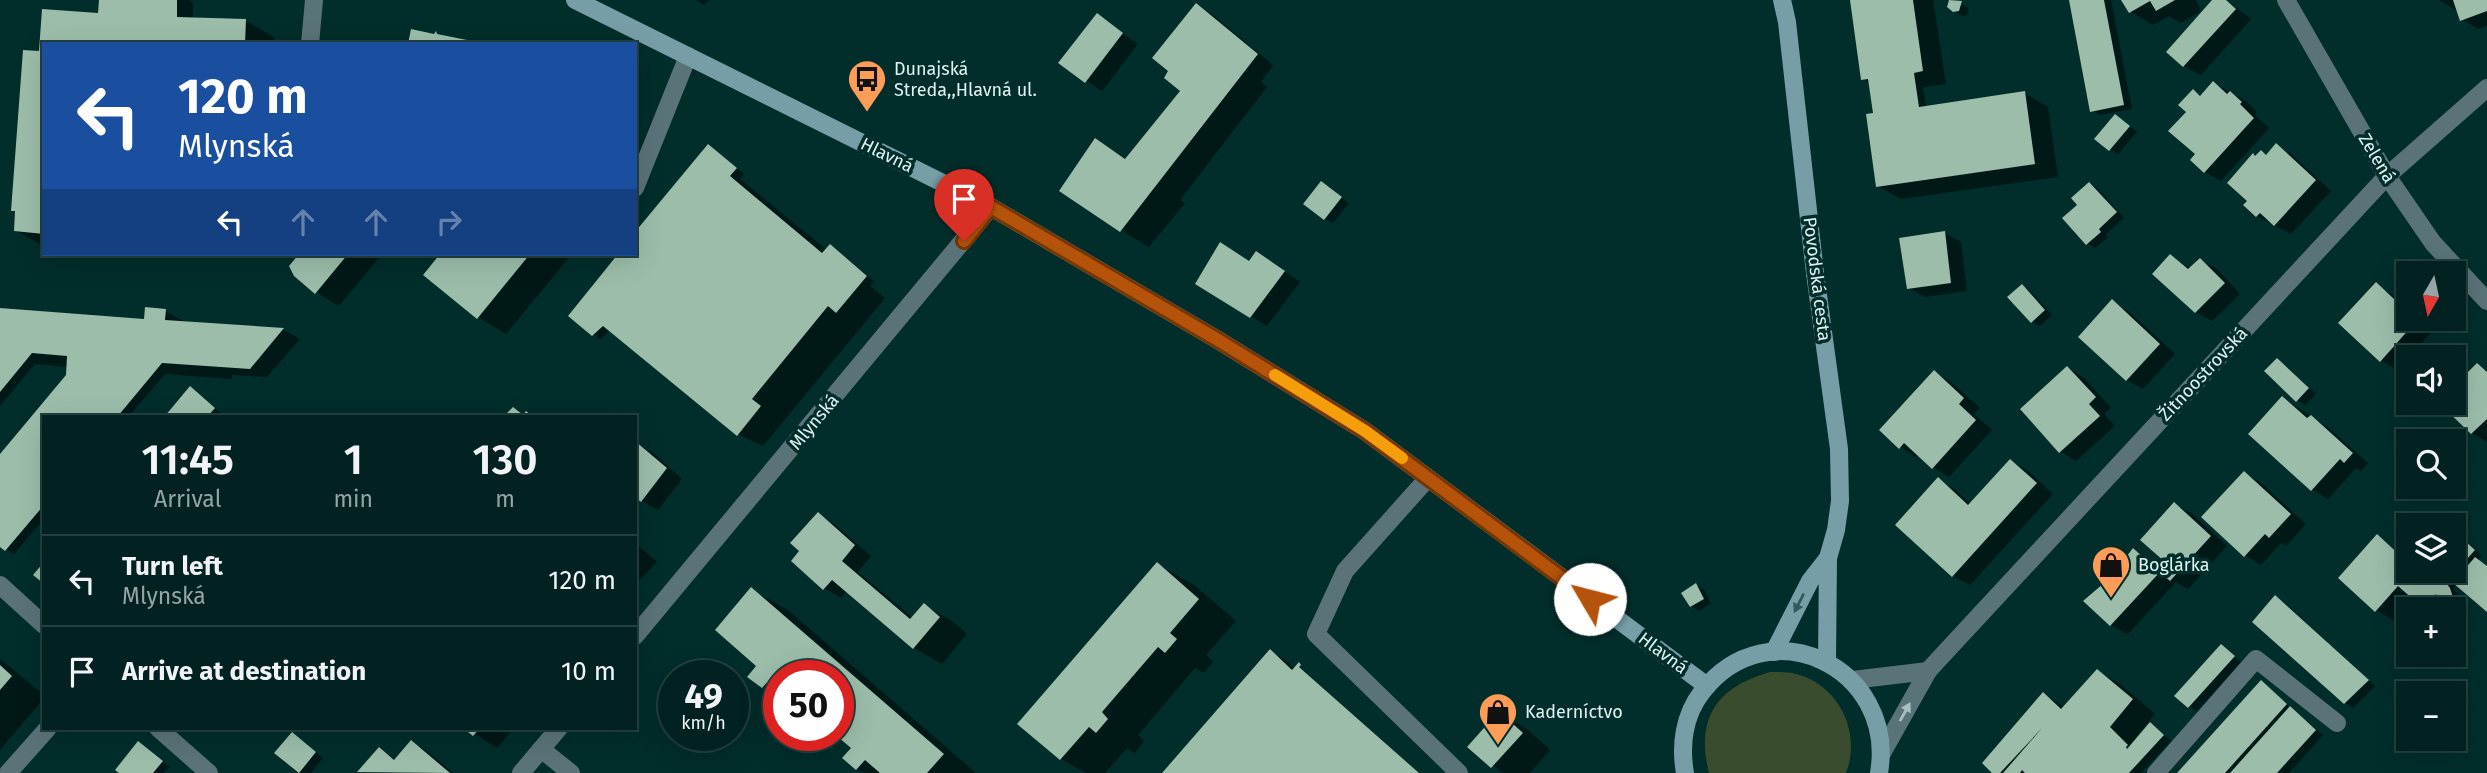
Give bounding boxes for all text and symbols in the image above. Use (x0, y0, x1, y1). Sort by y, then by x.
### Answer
bus stop icon: Dunajská Streda,,Hlavná ul. (846, 58, 888, 113)
place label: Dunajská Streda,,Hlavná ul. (894, 58, 1037, 101)
text: 120 m (178, 67, 308, 126)
icon: left (63, 70, 154, 161)
text: Mlynská (178, 127, 295, 165)
street label: Zelená (2354, 129, 2400, 187)
street label: Hlavná (857, 133, 917, 177)
pin (934, 169, 994, 241)
icon: arrive (945, 180, 983, 218)
icon: left (211, 203, 249, 241)
icon: ahead (284, 203, 322, 241)
icon: ahead (357, 203, 395, 241)
icon: right (430, 203, 468, 241)
street label: Povodská cesta (1798, 216, 1836, 342)
north arrow (2396, 261, 2466, 331)
map controls (2396, 261, 2466, 751)
street label: Žitnoostrovská (2154, 323, 2252, 425)
button: sound (2396, 345, 2466, 415)
street label: Mlynská (784, 390, 844, 454)
button: search (2396, 429, 2466, 499)
text: 11:45 (141, 435, 234, 485)
text: 1 (344, 435, 363, 485)
text: 130 (472, 435, 538, 485)
text: Arrival (154, 485, 221, 513)
text: min (333, 485, 373, 513)
text: m (495, 485, 515, 513)
button: layers (2396, 513, 2466, 583)
shop icon: Boglárka (2090, 544, 2132, 599)
text: Turn left (122, 551, 223, 582)
place label: Boglárka (2138, 554, 2209, 576)
icon: left (63, 562, 101, 600)
position arrow (1553, 562, 1627, 636)
text: 120 m (548, 565, 616, 596)
text: Mlynská (122, 582, 206, 610)
one-way arrow (1793, 593, 1804, 613)
button: + (2396, 597, 2466, 667)
street label: Hlavná (1634, 627, 1692, 679)
icon: arrive (63, 653, 101, 691)
text: Arrive at destination (122, 656, 366, 687)
text: 10 m (561, 656, 616, 687)
speed limit sign: 50 (763, 660, 854, 751)
text: 49 (684, 675, 723, 717)
button: − (2396, 681, 2466, 751)
shop icon: Kaderníctvo (1477, 691, 1519, 746)
place label: Kaderníctvo (1525, 701, 1623, 723)
one-way arrow (1899, 702, 1911, 722)
text: km/h (681, 712, 726, 734)

